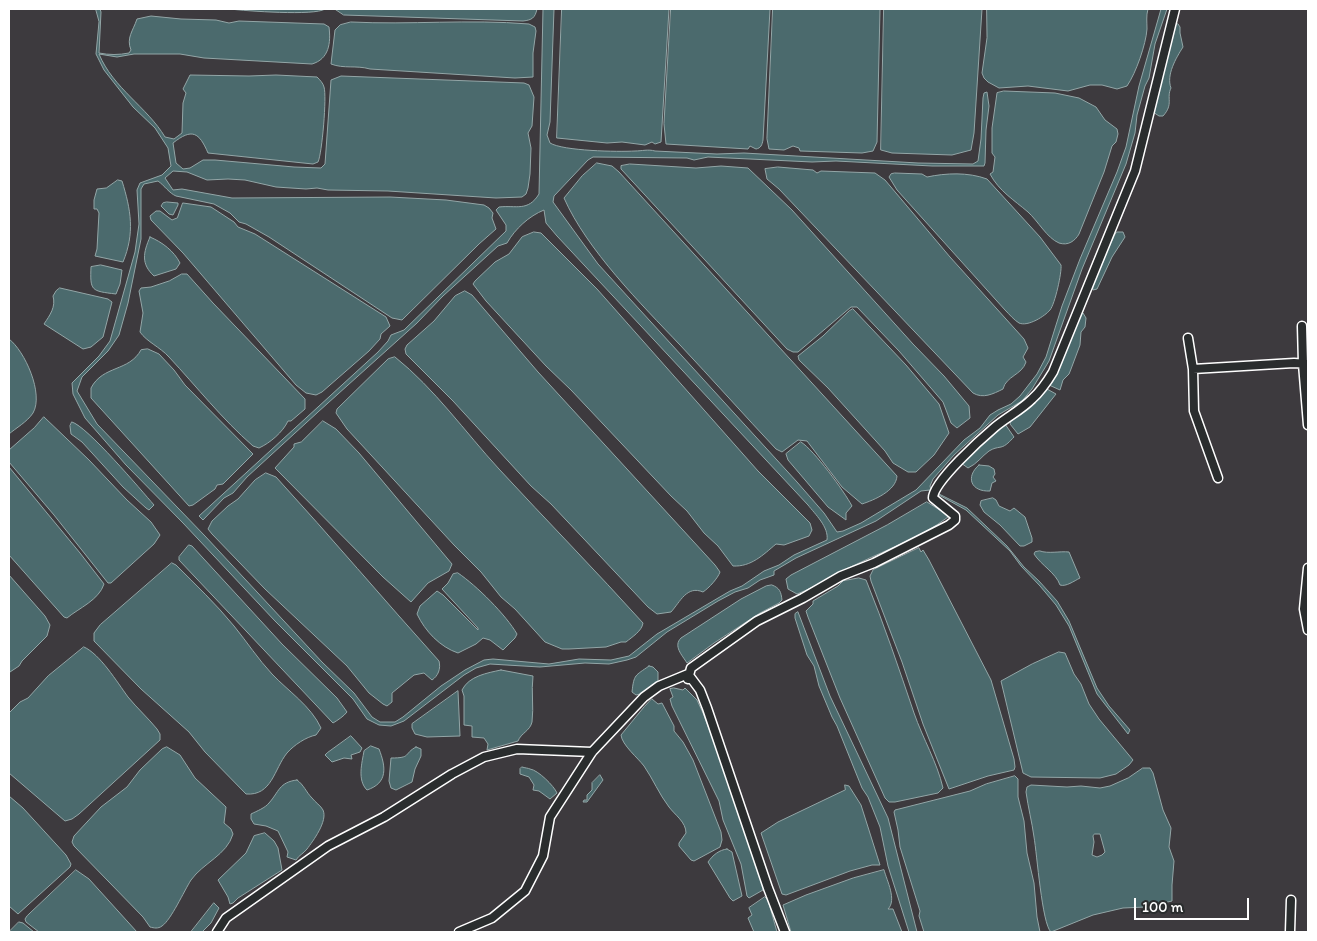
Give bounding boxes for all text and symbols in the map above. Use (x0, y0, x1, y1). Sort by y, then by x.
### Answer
scale bar (1137, 888, 1252, 920)
text: 100 m (1142, 898, 1183, 916)

